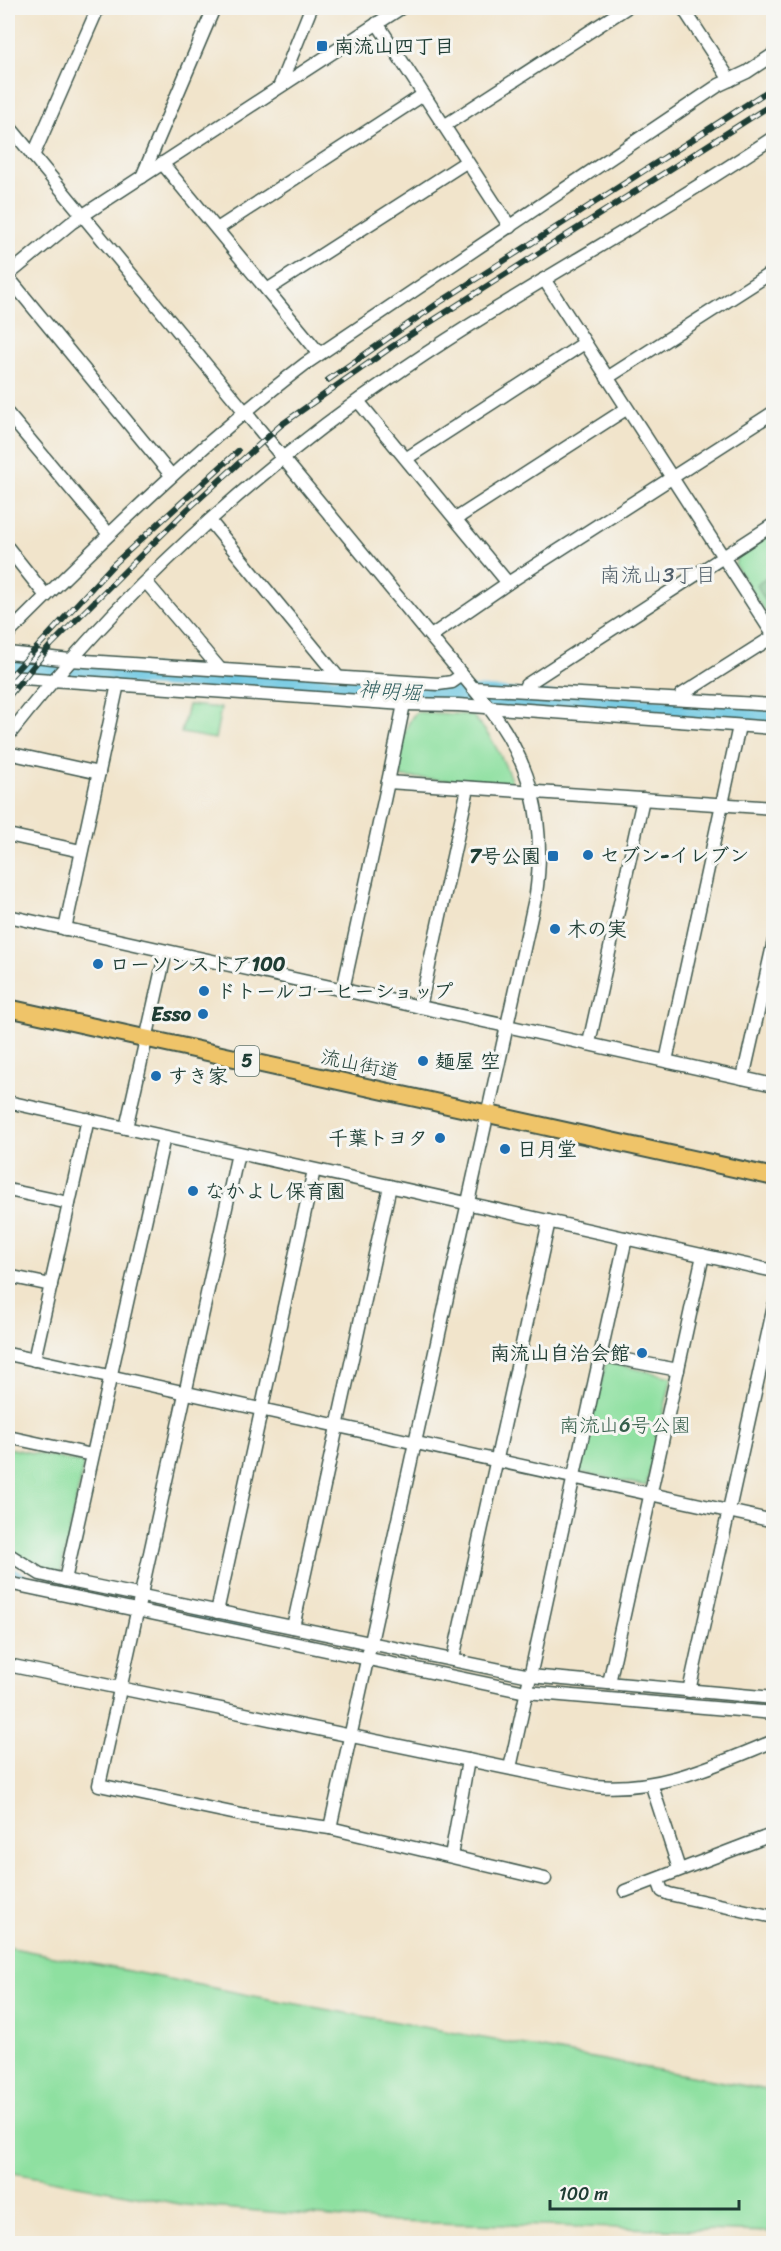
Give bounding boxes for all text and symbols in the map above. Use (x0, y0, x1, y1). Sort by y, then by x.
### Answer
place label: 南流山四丁目 (334, 29, 454, 64)
marker: 南流山四丁目 (315, 39, 329, 53)
district label: 南流山3丁目 (600, 556, 716, 594)
water label: 神明堀 (357, 670, 425, 712)
place label: セブン-イレブン (600, 838, 749, 873)
place label: 7号公園 (470, 839, 541, 874)
marker: セブン-イレブン (581, 848, 595, 862)
marker: 7号公園 (546, 849, 560, 863)
place label: 木の実 (567, 912, 627, 947)
marker: 木の実 (548, 922, 562, 936)
place label: ローソンストア100 (110, 947, 286, 982)
marker: ローソンストア100 (91, 957, 105, 971)
place label: ドトールコーヒーショップ (216, 974, 453, 1009)
marker: ドトールコーヒーショップ (197, 984, 211, 998)
place label: Esso (151, 997, 192, 1032)
marker: Esso (196, 1007, 210, 1021)
street label: 流山街道 (317, 1039, 403, 1090)
place label: 麺屋 空 (435, 1044, 500, 1079)
road number: 5 (235, 1046, 259, 1076)
marker: 麺屋 空 (416, 1054, 430, 1068)
place label: すき家 (168, 1059, 228, 1094)
marker: すき家 (149, 1069, 163, 1083)
place label: 千葉トヨタ (328, 1121, 428, 1156)
marker: 千葉トヨタ (433, 1131, 447, 1145)
place label: 日月堂 (517, 1132, 577, 1167)
marker: 日月堂 (498, 1142, 512, 1156)
place label: なかよし保育園 (205, 1174, 345, 1209)
marker: なかよし保育園 (186, 1184, 200, 1198)
place label: 南流山自治会館 (490, 1336, 630, 1371)
marker: 南流山自治会館 (635, 1346, 649, 1360)
park label: 南流山6号公園 (559, 1408, 691, 1443)
scale bar (550, 2173, 739, 2211)
text: 100 m (559, 2178, 608, 2210)

